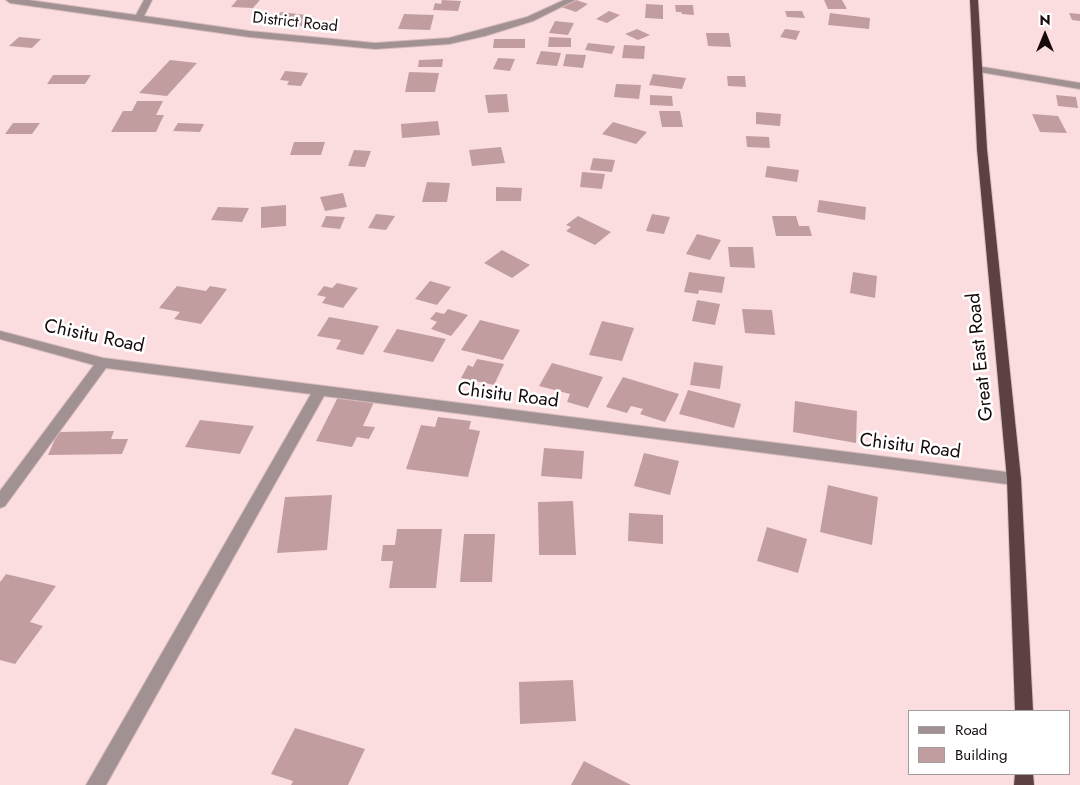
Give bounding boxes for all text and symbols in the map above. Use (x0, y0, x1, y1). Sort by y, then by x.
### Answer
street label: District Road (251, 9, 339, 37)
north arrow (1020, 10, 1070, 60)
text: N (1039, 10, 1051, 30)
street label: Great East Road (963, 292, 999, 422)
street label: Chisitu Road (42, 315, 146, 359)
street label: Chisitu Road (456, 378, 560, 414)
street label: Chisitu Road (858, 429, 962, 465)
legend (908, 710, 1070, 775)
text: Road (955, 719, 987, 741)
text: Building (955, 744, 1007, 766)

